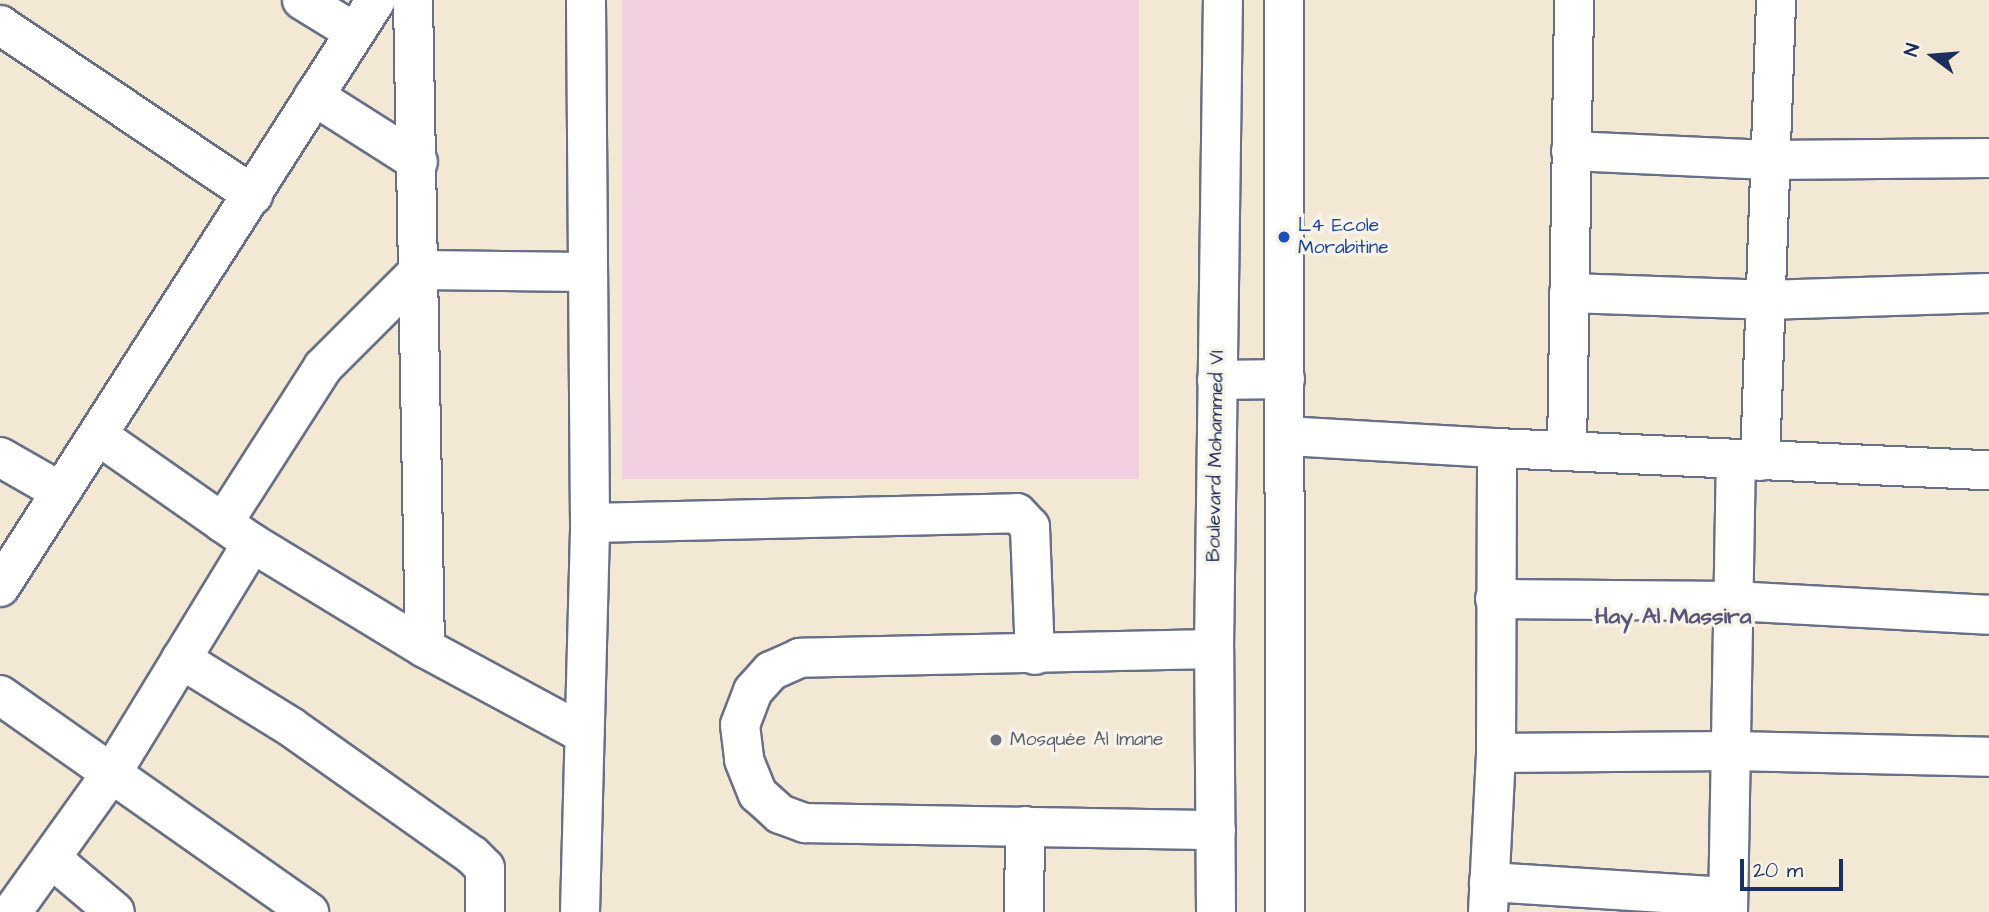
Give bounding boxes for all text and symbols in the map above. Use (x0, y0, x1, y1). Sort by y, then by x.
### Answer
north arrow (1898, 21, 1968, 91)
text: N (1898, 41, 1927, 60)
place label: L4 Ecole Morabitine (1298, 215, 1388, 259)
marker: L4 Ecole Morabitine (1276, 229, 1292, 245)
street label: Boulevard Mohammed VI (1203, 350, 1229, 562)
district label: Hay Al Massira (1595, 602, 1751, 630)
place label: Mosquée Al Imane (1010, 729, 1163, 751)
marker: Mosquée Al Imane (988, 732, 1004, 748)
scale bar (1744, 846, 1847, 890)
text: 20 m (1753, 856, 1803, 885)

